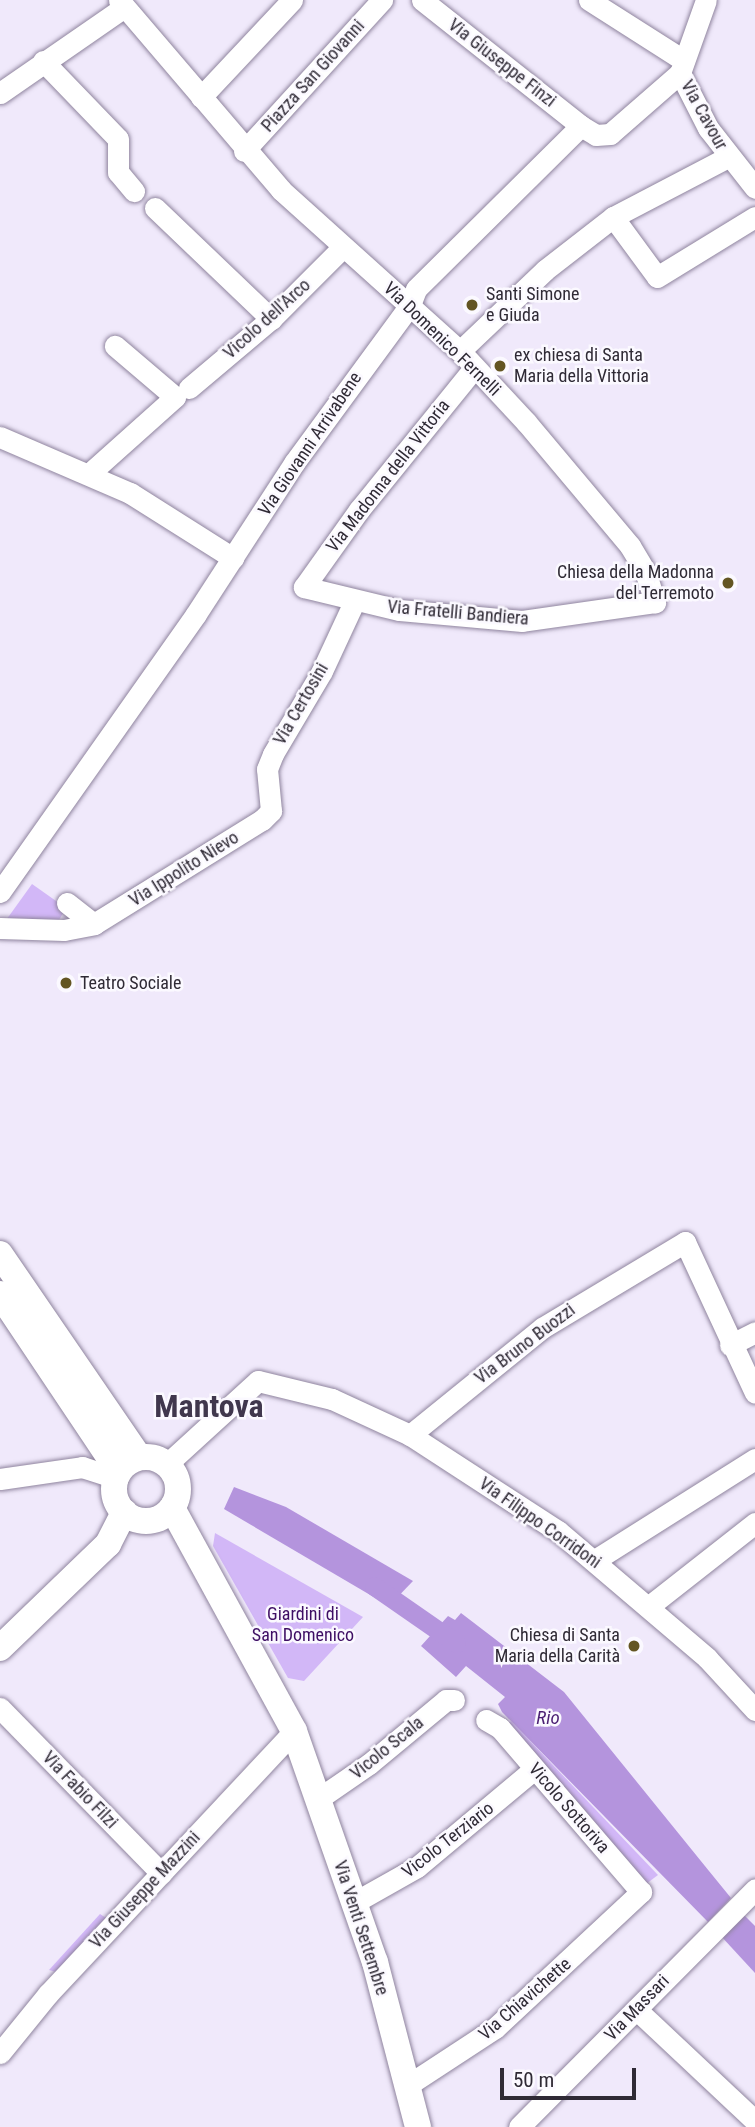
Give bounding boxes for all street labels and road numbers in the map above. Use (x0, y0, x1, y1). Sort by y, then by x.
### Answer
street label: Via Giuseppe Finzi (444, 14, 560, 112)
street label: Piazza San Giovanni (257, 15, 369, 137)
street label: Via Cavour (676, 76, 732, 154)
street label: Vicolo dell'Arco (219, 274, 315, 364)
street label: Via Domenico Fernelli (379, 278, 505, 400)
street label: Via Giovanni Arrivabene (254, 368, 366, 520)
street label: Via Madonna della Vittoria (322, 395, 454, 557)
street label: Via Fratelli Bandiera (386, 596, 530, 630)
street label: Via Certosini (269, 659, 333, 749)
street label: Via Ippolito Nievo (125, 827, 243, 911)
street label: Via Bruno Buozzi (470, 1299, 580, 1389)
street label: Via Filippo Corridoni (475, 1473, 605, 1573)
street label: Vicolo Scala (346, 1712, 428, 1784)
street label: Via Fabio Filzi (38, 1747, 122, 1833)
street label: Vicolo Sottoriva (524, 1758, 614, 1858)
street label: Vicolo Terziario (398, 1797, 498, 1883)
street label: Via Giuseppe Mazzini (85, 1827, 205, 1953)
street label: Via Venti Settembre (329, 1858, 393, 1998)
street label: Via Chiavichette (475, 1953, 575, 2045)
street label: Via Massari (600, 1970, 674, 2046)

